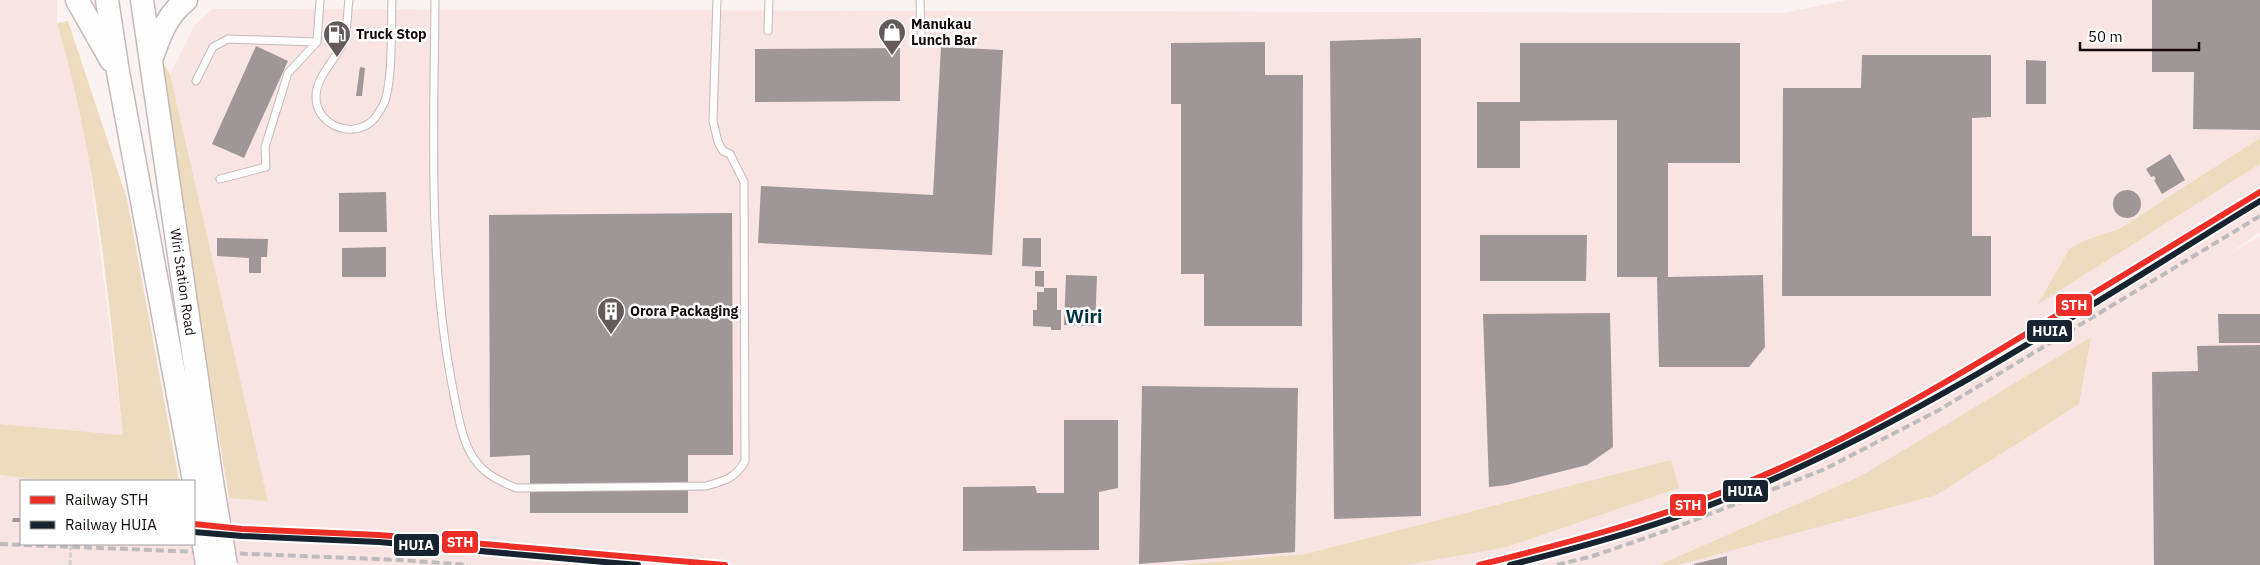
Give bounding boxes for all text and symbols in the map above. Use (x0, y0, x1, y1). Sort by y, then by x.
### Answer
place label: Manukau Lunch Bar (911, 15, 977, 49)
shop icon: Manukau Lunch Bar (877, 17, 907, 56)
fuel station icon: Truck Stop (322, 19, 352, 58)
scale bar (2080, 20, 2199, 52)
place label: Truck Stop (356, 25, 427, 43)
text: 50 m (2088, 27, 2123, 46)
street label: Wiri Station Road (166, 227, 200, 337)
line badge: STH (2055, 293, 2093, 317)
building icon: Orora Packaging (596, 296, 626, 335)
text: STH (2061, 296, 2087, 314)
place label: Orora Packaging (630, 302, 739, 320)
district label: Wiri (1065, 304, 1103, 328)
line badge: HUIA (2026, 319, 2073, 343)
text: HUIA (2032, 322, 2068, 340)
line badge: HUIA (1722, 479, 1769, 503)
legend (20, 480, 195, 545)
text: HUIA (1727, 482, 1763, 500)
text: Railway STH (65, 490, 148, 509)
line badge: STH (1669, 493, 1707, 517)
text: STH (1675, 496, 1701, 514)
text: Railway HUIA (65, 515, 157, 534)
line badge: STH (441, 530, 479, 554)
line badge: HUIA (393, 533, 440, 557)
text: STH (447, 533, 473, 551)
text: HUIA (398, 536, 434, 554)

